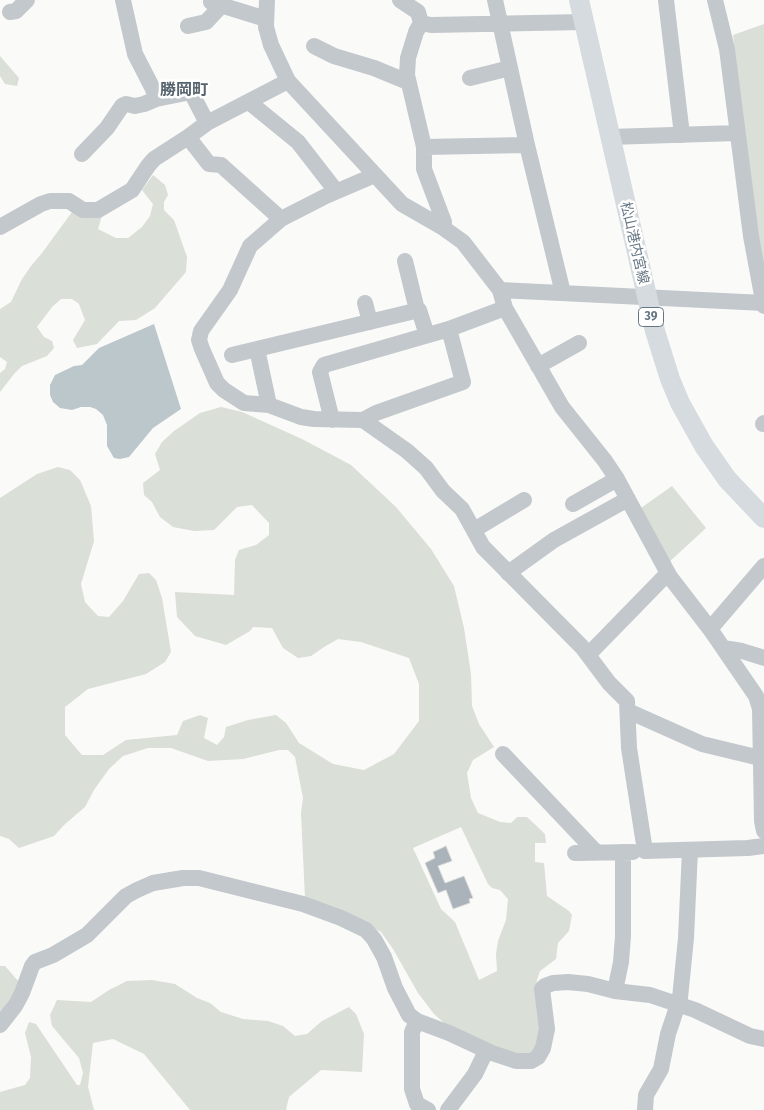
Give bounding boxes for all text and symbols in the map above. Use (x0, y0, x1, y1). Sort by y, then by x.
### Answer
district label: 勝岡町 (160, 81, 208, 101)
street label: 松山港内宮線 (616, 200, 652, 286)
road number: 39 (638, 308, 664, 326)

